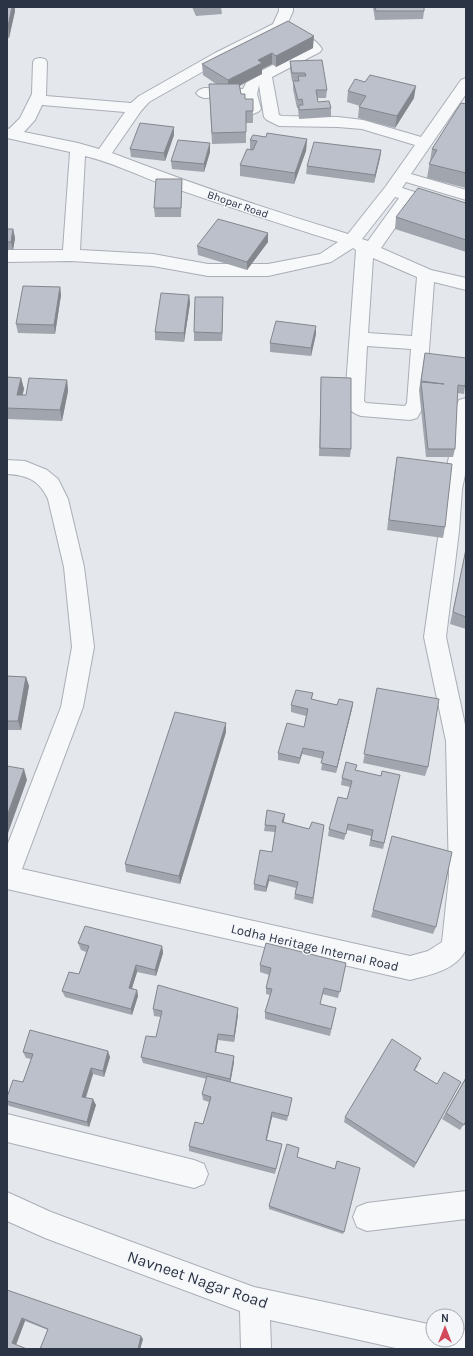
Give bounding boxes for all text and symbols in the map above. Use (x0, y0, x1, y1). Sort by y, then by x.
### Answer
street label: Bhopar Road (206, 188, 270, 221)
street label: Lodha Heritage Internal Road (230, 921, 400, 974)
street label: Navneet Nagar Road (125, 1246, 271, 1312)
north arrow (425, 1308, 465, 1348)
text: N (441, 1312, 449, 1325)

